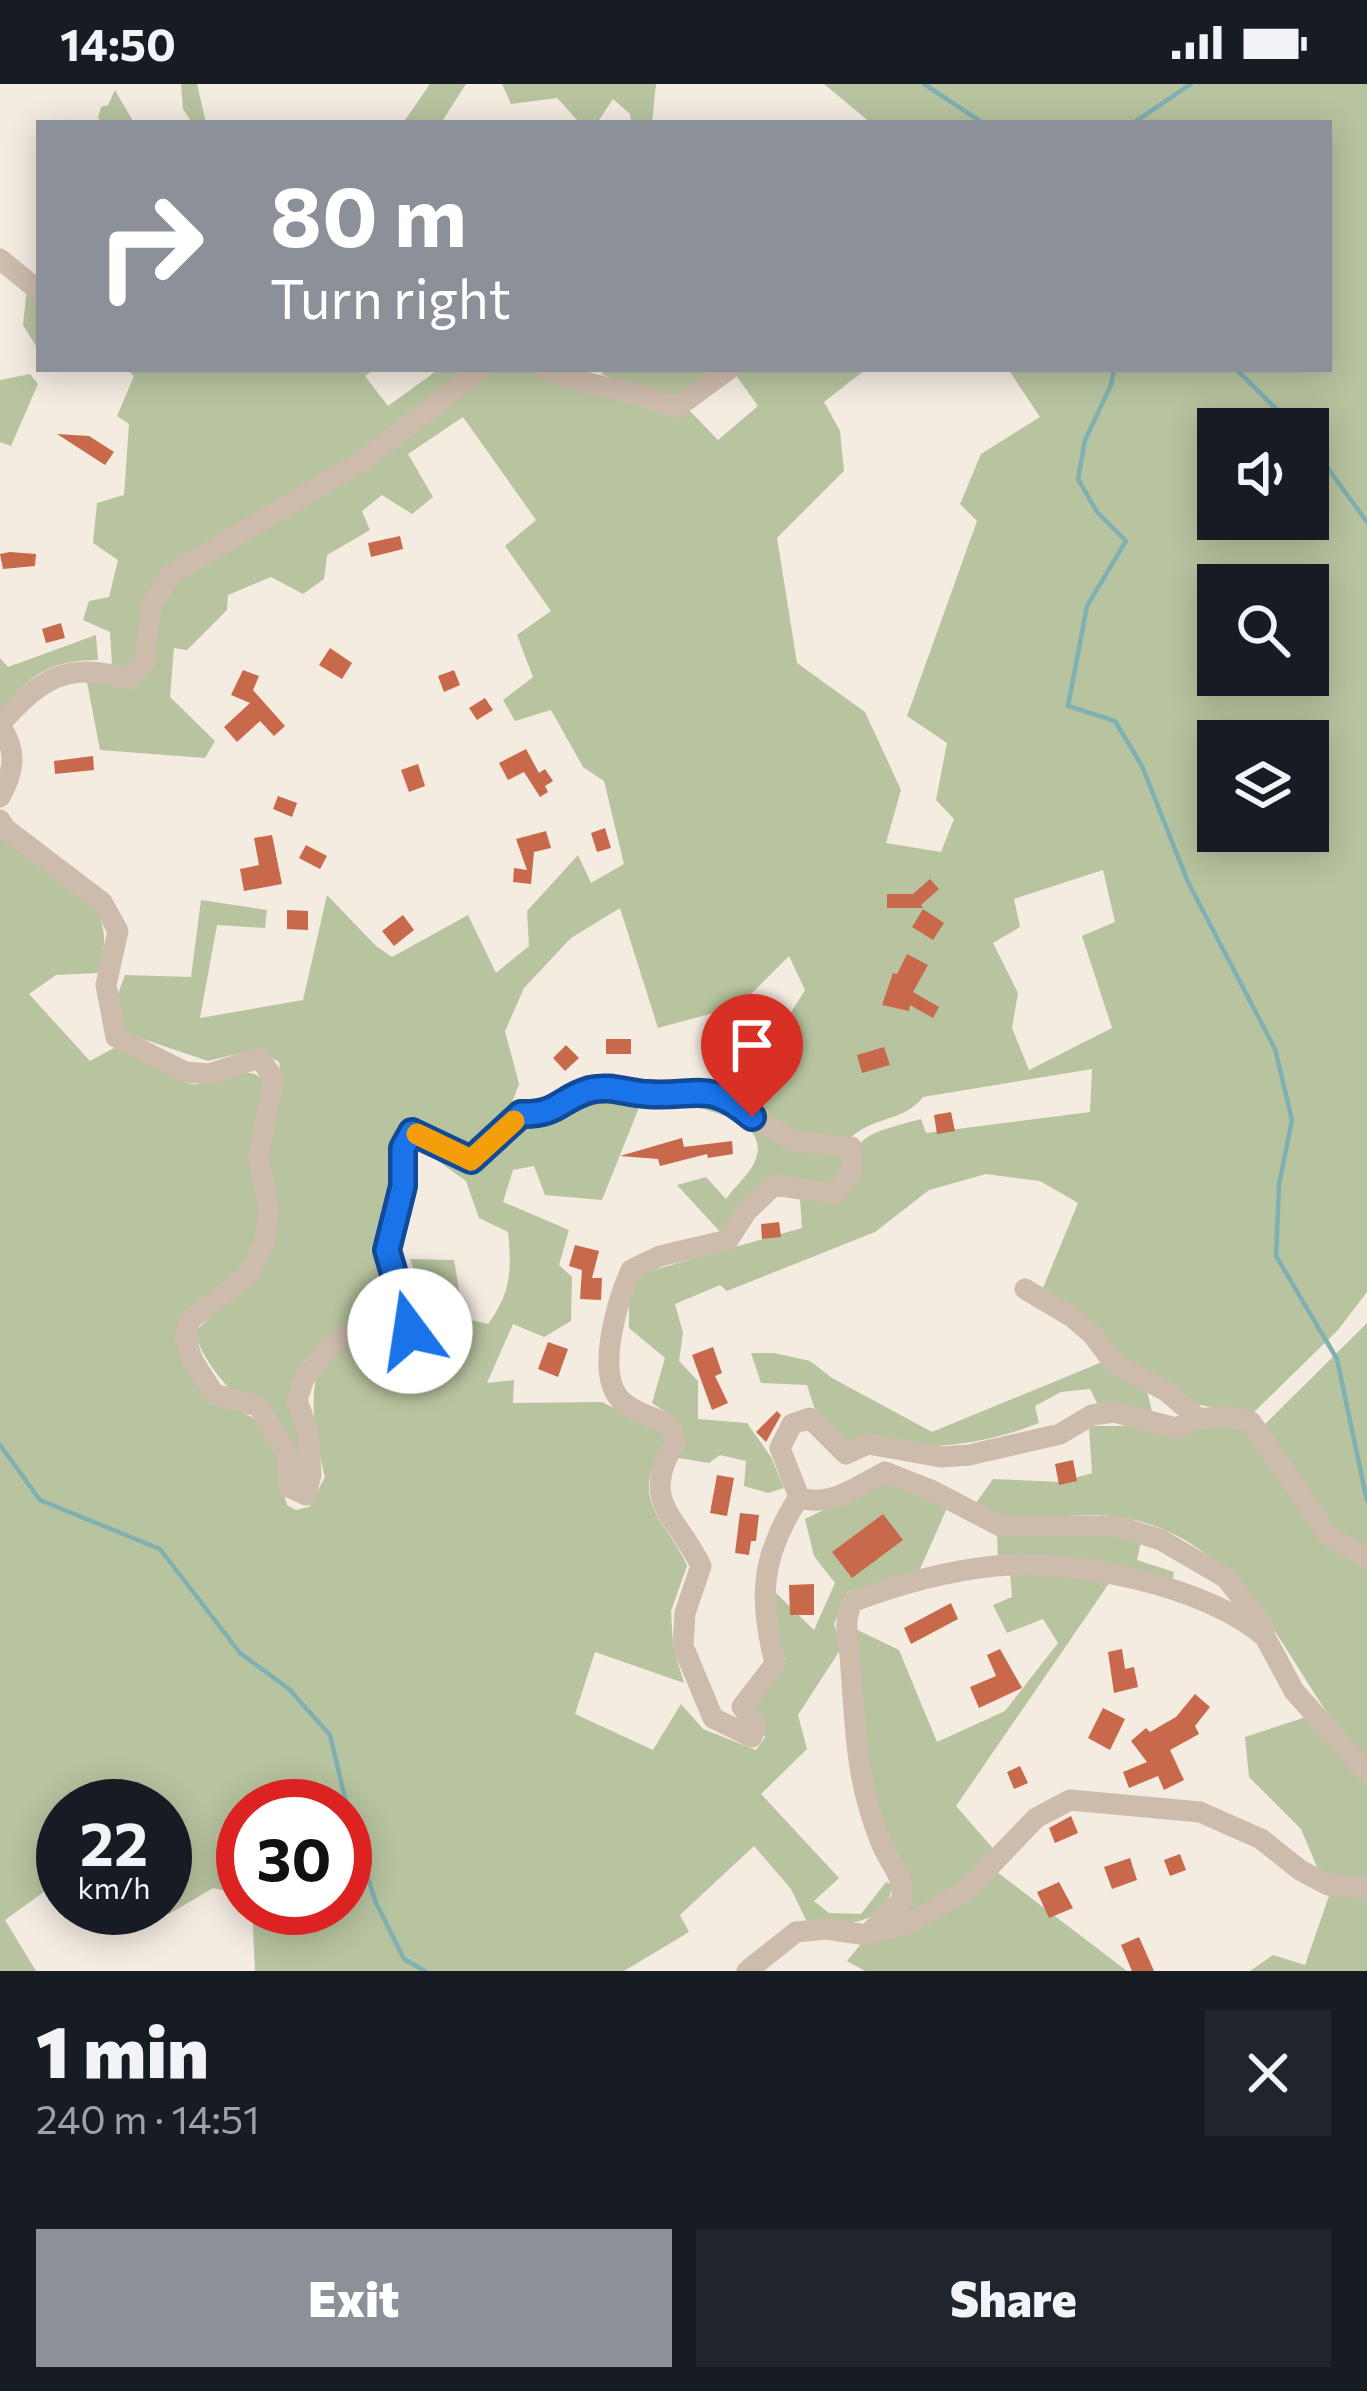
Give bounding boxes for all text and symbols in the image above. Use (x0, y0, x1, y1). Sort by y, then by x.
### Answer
text: 14:50 (60, 15, 176, 70)
text: 80 m (270, 162, 467, 264)
icon: right (72, 168, 228, 324)
text: Turn right (270, 264, 511, 330)
map controls (1197, 408, 1329, 852)
button: sound (1197, 408, 1329, 540)
button: search (1197, 564, 1329, 696)
button: layers (1197, 720, 1329, 852)
pin (701, 994, 803, 1117)
icon: arrive (719, 1012, 785, 1078)
position arrow (347, 1268, 473, 1394)
speed limit sign: 30 (216, 1779, 372, 1935)
text: 22 (80, 1805, 148, 1878)
text: km/h (78, 1868, 150, 1905)
text: 1 min (36, 2005, 209, 2093)
button: close (1205, 2010, 1331, 2136)
text: 240 m · 14:51 (36, 2094, 260, 2142)
button: Exit (36, 2229, 672, 2367)
button: Share (696, 2229, 1331, 2367)

